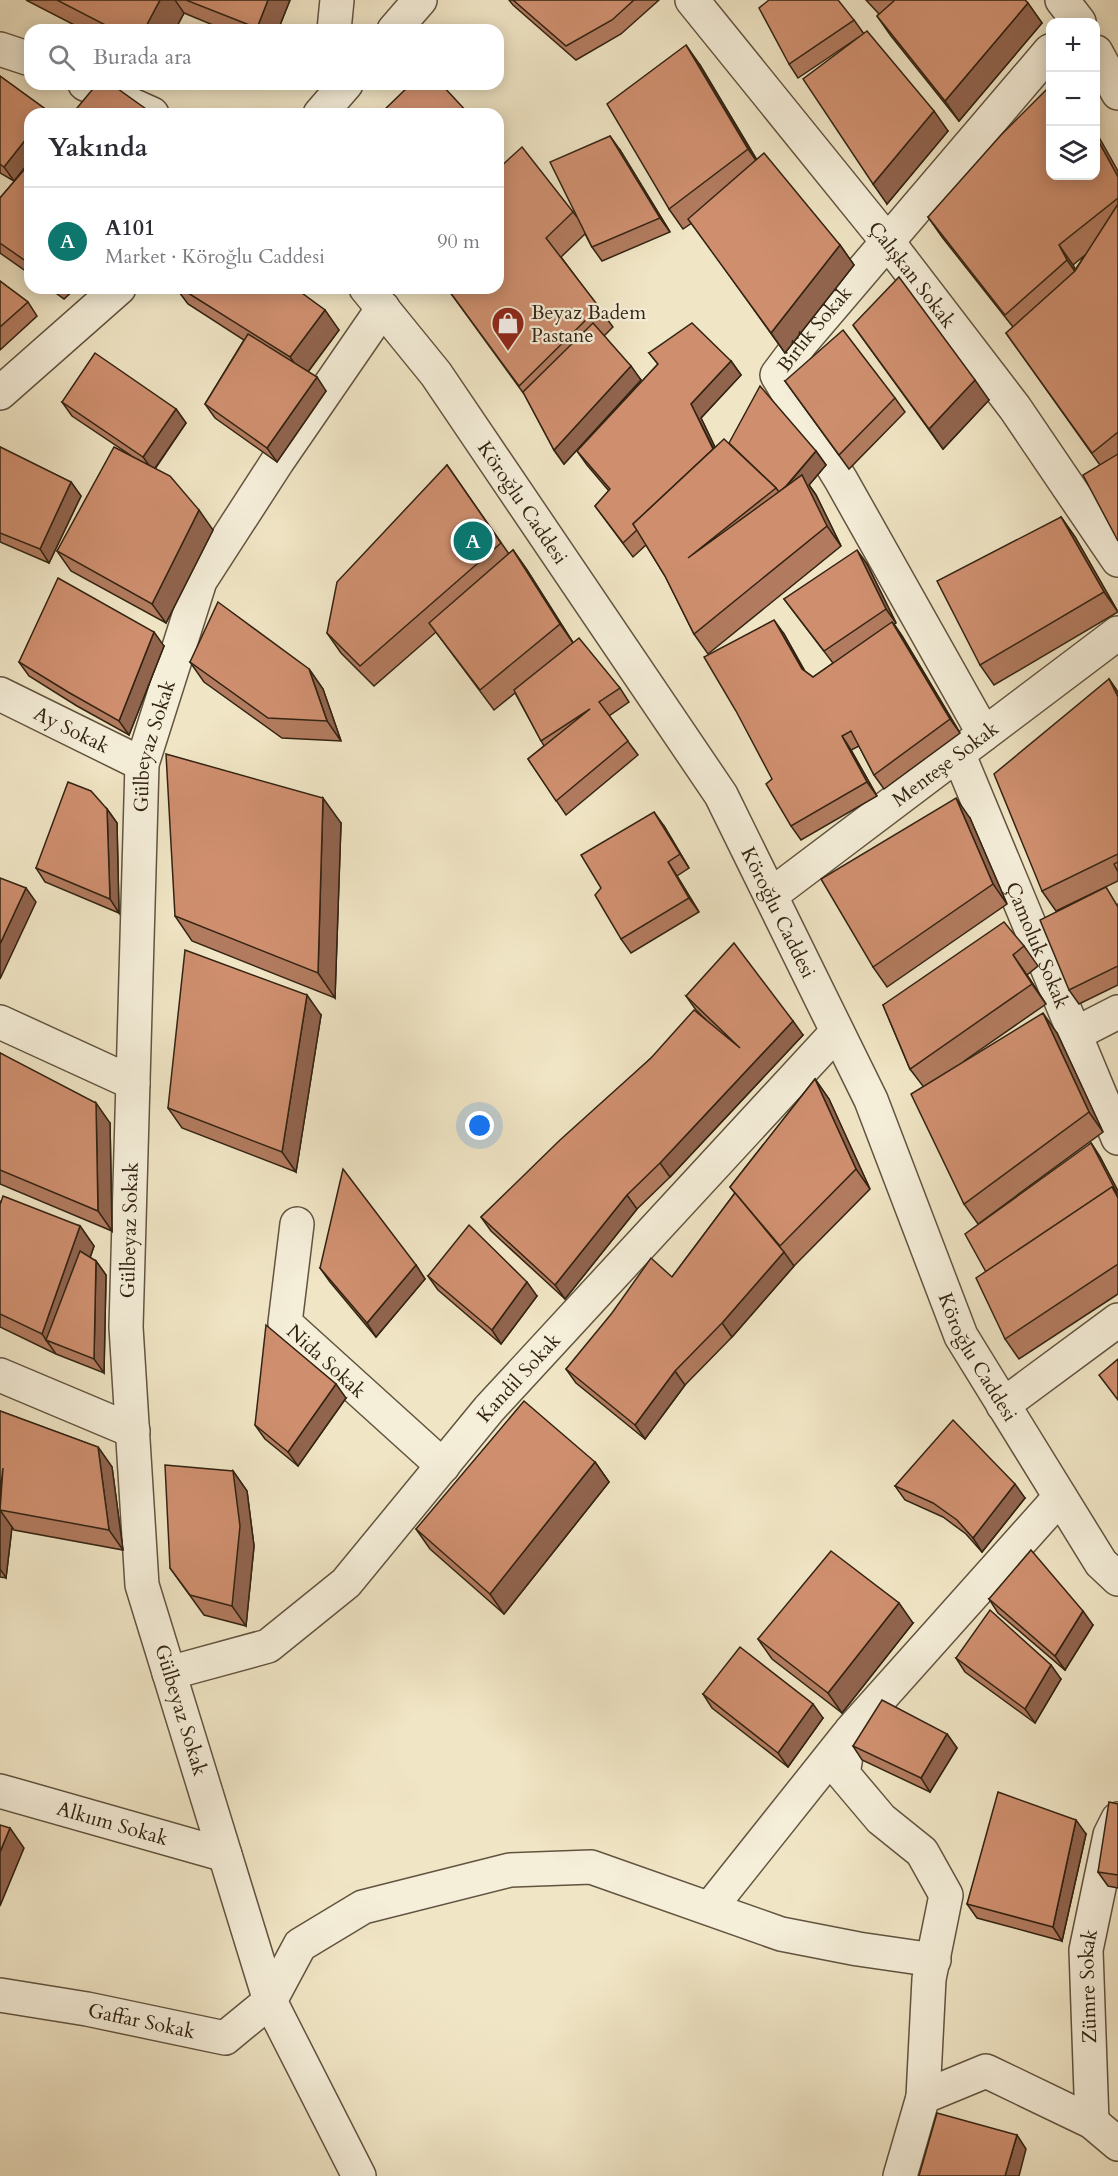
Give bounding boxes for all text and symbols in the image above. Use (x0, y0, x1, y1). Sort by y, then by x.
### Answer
map controls (1046, 18, 1100, 180)
button: + (1046, 18, 1100, 72)
search box (24, 24, 504, 90)
icon: search (45, 41, 78, 74)
text: Burada ara (93, 42, 192, 72)
button: − (1046, 72, 1100, 126)
button: layers (1046, 126, 1100, 180)
text: Yakında (48, 130, 148, 165)
text: A101 (105, 213, 155, 243)
street label: Çalışkan Sokak (863, 215, 962, 334)
text: A (60, 228, 75, 255)
text: 90 m (437, 228, 480, 255)
text: Market · Köroğlu Caddesi (105, 243, 325, 270)
street label: Birlik Sokak (771, 279, 858, 377)
place label: Beyaz Badem Pastane (531, 299, 646, 349)
shop icon: Beyaz Badem Pastane (490, 305, 526, 352)
street label: Köroğlu Caddesi (472, 436, 574, 570)
pin: A (454, 518, 492, 564)
street label: Gülbeyaz Sokak (127, 676, 181, 813)
street label: Ay Sokak (29, 699, 114, 760)
street label: Menteşe Sokak (886, 714, 1004, 813)
street label: Köroğlu Caddesi (735, 842, 823, 983)
street label: Çamoluk Sokak (1000, 878, 1076, 1013)
your location (465, 1111, 494, 1140)
street label: Gülbeyaz Sokak (113, 1161, 144, 1299)
street label: Köroğlu Caddesi (932, 1289, 1024, 1427)
street label: Nida Sokak (281, 1318, 372, 1404)
street label: Kandil Sokak (470, 1327, 566, 1428)
street label: Gülbeyaz Sokak (148, 1641, 214, 1779)
street label: Alkıım Sokak (54, 1794, 172, 1852)
street label: Zümre Sokak (1072, 1926, 1104, 2044)
street label: Gaffar Sokak (86, 1996, 198, 2045)

